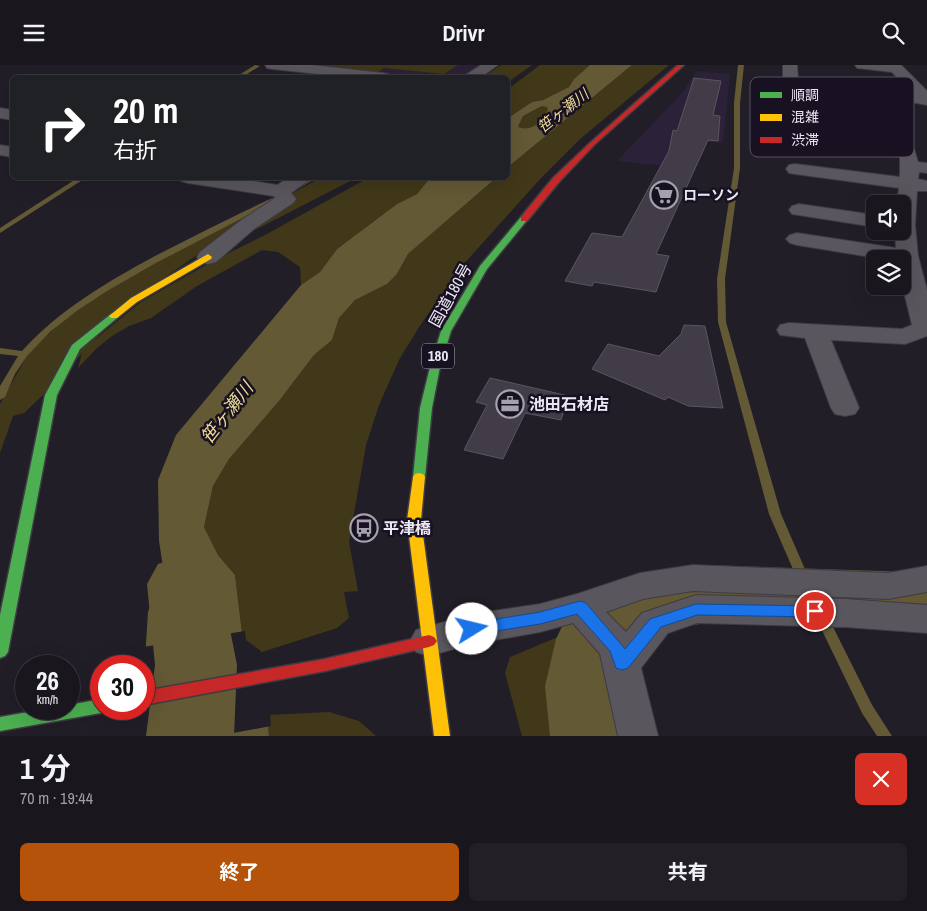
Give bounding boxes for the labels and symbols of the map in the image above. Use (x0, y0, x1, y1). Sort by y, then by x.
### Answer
legend (750, 77, 914, 157)
water label: 笹ヶ瀬川 (533, 83, 594, 137)
text: 順調 (791, 86, 819, 104)
text: 混雑 (791, 108, 819, 126)
text: 渋滞 (791, 131, 819, 149)
supermarket icon: ローソン (649, 180, 679, 210)
place label: ローソン (683, 186, 739, 204)
street label: 国道180号 (423, 259, 477, 331)
road number: 180 (422, 343, 454, 369)
water label: 笹ヶ瀬川 (195, 375, 260, 449)
office icon: 池田石材店 (495, 389, 525, 419)
place label: 池田石材店 (529, 393, 609, 415)
bus stop icon: 平津橋 (349, 513, 379, 543)
place label: 平津橋 (383, 517, 431, 539)
pin (794, 590, 836, 632)
position arrow (445, 602, 497, 654)
speed limit sign: 30 (90, 655, 155, 720)

